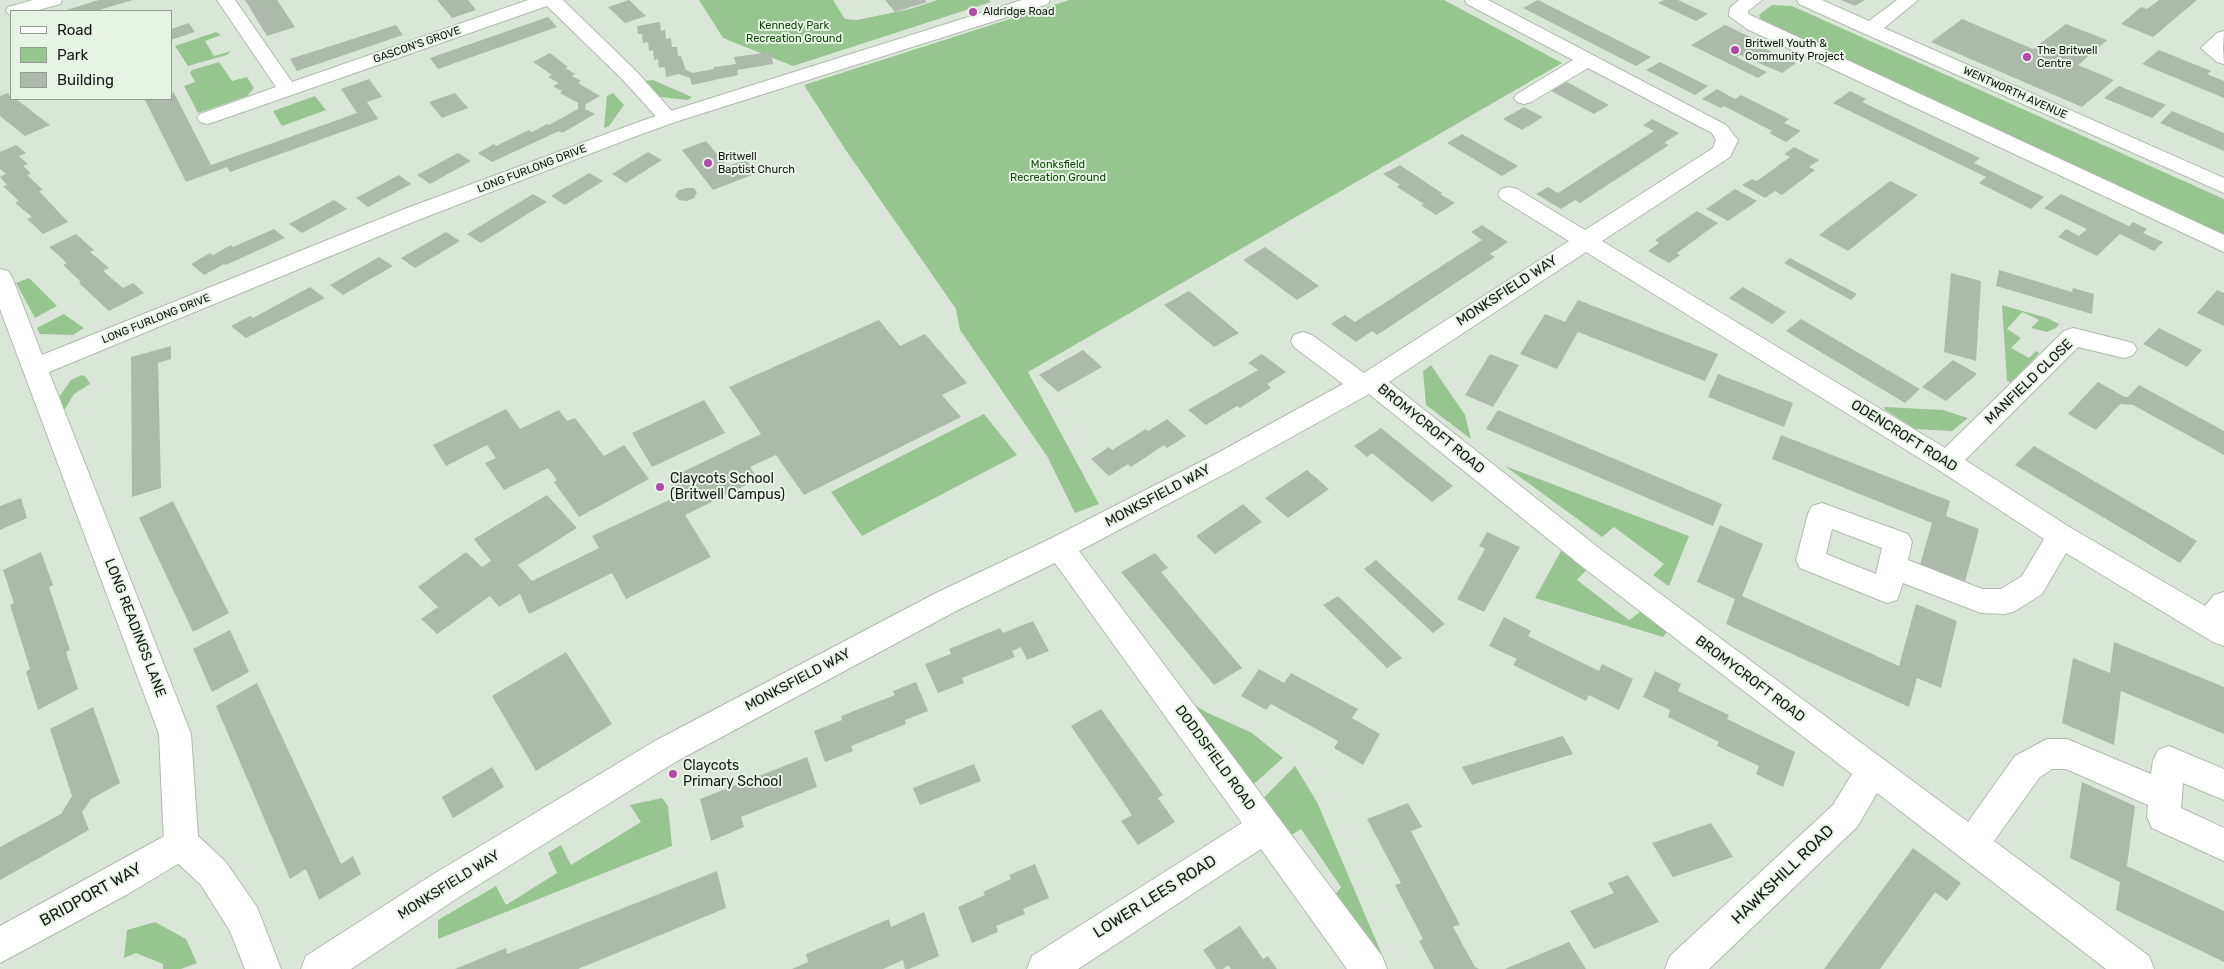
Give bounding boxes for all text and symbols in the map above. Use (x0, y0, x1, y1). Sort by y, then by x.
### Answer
place label: Aldridge Road (983, 5, 1054, 19)
marker: Aldridge Road (967, 6, 979, 18)
legend (10, 10, 172, 100)
park label: Kennedy Park Recreation Ground (746, 19, 842, 45)
text: Road (57, 21, 93, 39)
street label: GASCON'S GROVE (372, 24, 462, 66)
place label: Britwell Youth & Community Project (1745, 37, 1844, 63)
marker: Britwell Youth & Community Project (1729, 44, 1741, 56)
place label: The Britwell Centre (2037, 44, 2097, 70)
text: Park (57, 46, 88, 64)
marker: The Britwell Centre (2021, 51, 2033, 63)
street label: WENTWORTH AVENUE (1961, 64, 2069, 122)
text: Building (57, 71, 114, 89)
street label: LONG FURLONG DRIVE (476, 142, 588, 196)
place label: Britwell Baptist Church (718, 150, 795, 176)
marker: Britwell Baptist Church (702, 157, 714, 169)
park label: Monksfield Recreation Ground (1010, 158, 1106, 184)
street label: MONKSFIELD WAY (1453, 252, 1561, 330)
street label: LONG FURLONG DRIVE (100, 291, 212, 347)
street label: MANFIELD CLOSE (1982, 336, 2076, 428)
street label: BROMYCROFT ROAD (1374, 381, 1488, 477)
street label: ODENCROFT ROAD (1848, 396, 1960, 476)
street label: MONKSFIELD WAY (1102, 461, 1214, 531)
place label: Claycots School (Britwell Campus) (670, 471, 785, 504)
marker: Claycots School (Britwell Campus) (654, 481, 666, 493)
street label: LONG READINGS LANE (101, 556, 169, 700)
street label: BROMYCROFT ROAD (1692, 632, 1808, 726)
street label: MONKSFIELD WAY (742, 645, 854, 715)
street label: DODDSFIELD ROAD (1171, 702, 1259, 814)
place label: Claycots Primary School (683, 758, 782, 790)
marker: Claycots Primary School (667, 768, 679, 780)
street label: HAWKSHILL ROAD (1728, 821, 1838, 929)
street label: MONKSFIELD WAY (395, 847, 503, 923)
street label: LOWER LEES ROAD (1090, 851, 1220, 943)
street label: BRIDPORT WAY (37, 859, 145, 931)

